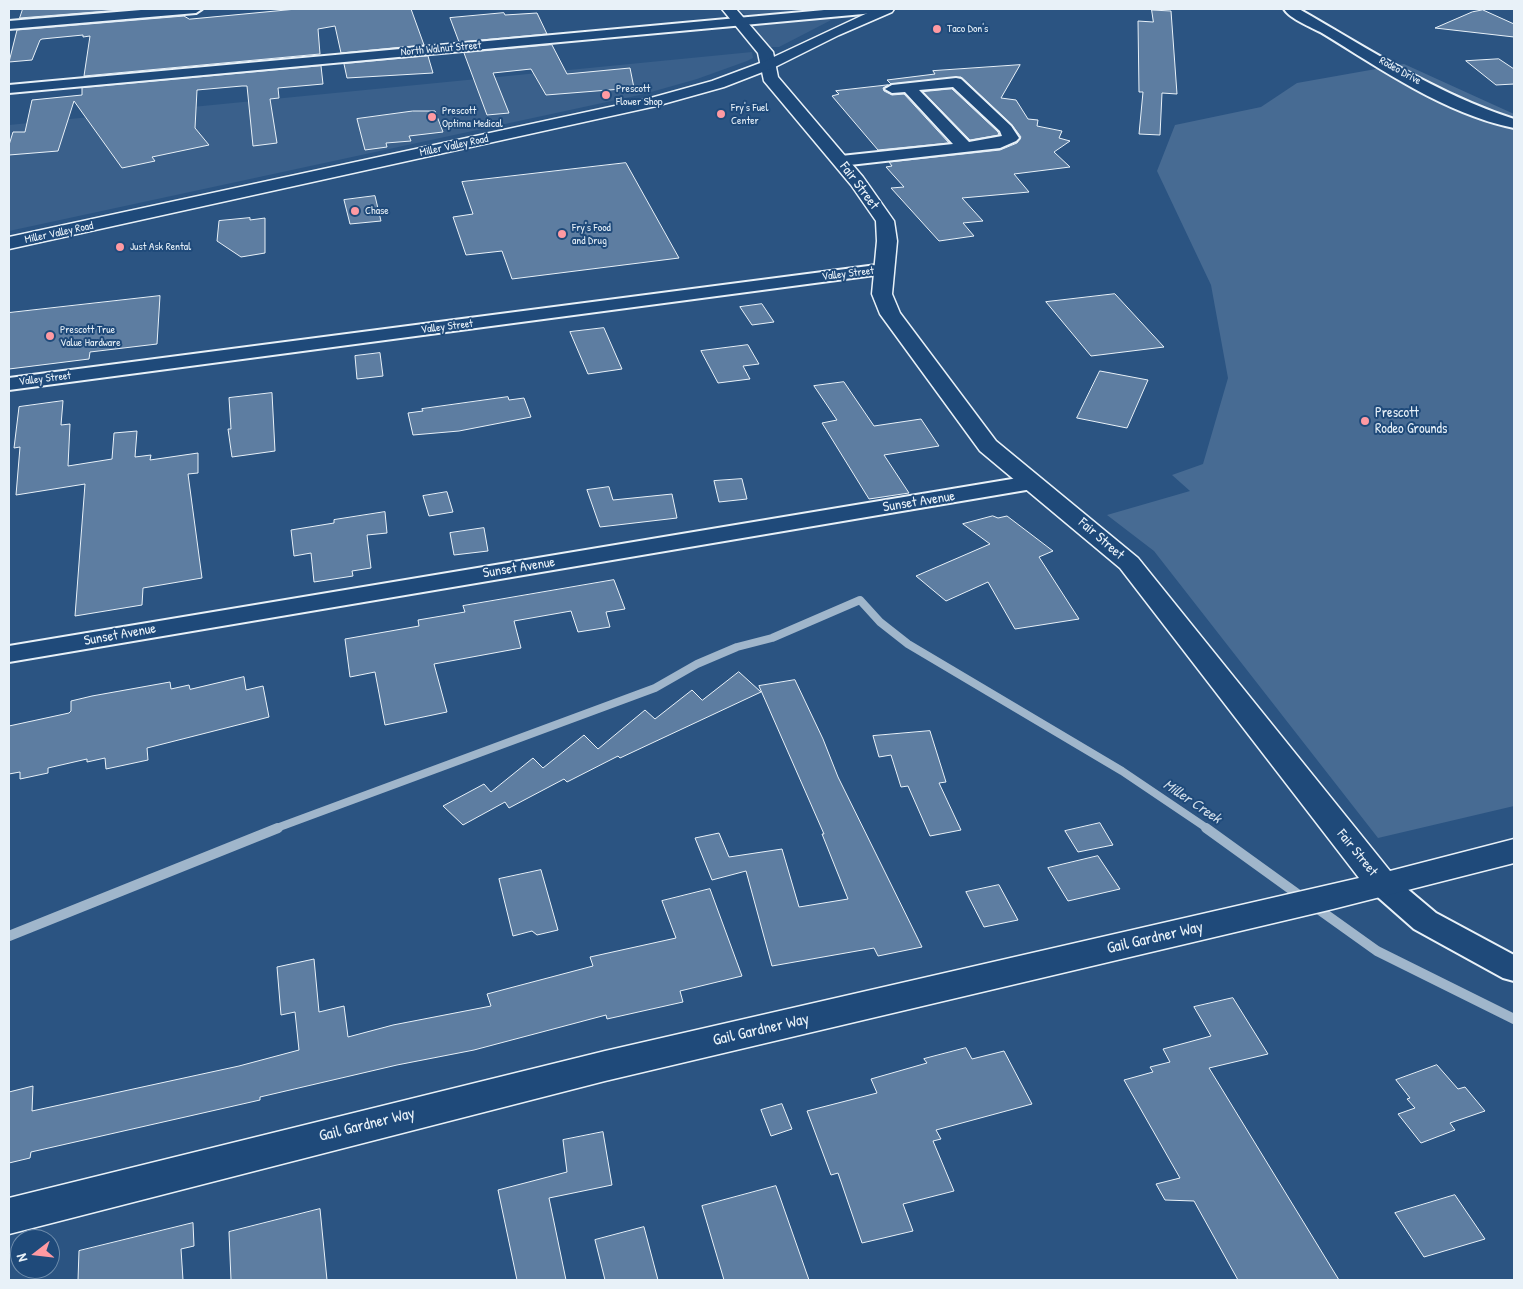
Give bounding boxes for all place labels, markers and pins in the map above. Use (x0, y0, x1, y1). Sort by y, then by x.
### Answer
place label: Taco Don's (947, 22, 988, 36)
marker: Taco Don's (931, 23, 943, 35)
place label: Prescott Flower Shop (616, 82, 663, 108)
marker: Prescott Flower Shop (600, 89, 612, 101)
place label: Fry's Fuel Center (731, 101, 768, 127)
place label: Prescott Optima Medical (442, 104, 503, 130)
marker: Fry's Fuel Center (715, 108, 727, 120)
marker: Prescott Optima Medical (426, 111, 438, 123)
place label: Chase (365, 204, 389, 218)
marker: Chase (349, 205, 361, 217)
place label: Fry's Food and Drug (572, 221, 611, 247)
marker: Fry's Food and Drug (556, 228, 568, 240)
place label: Just Ask Rental (130, 240, 191, 254)
marker: Just Ask Rental (114, 241, 126, 253)
place label: Prescott True Value Hardware (60, 323, 121, 349)
marker: Prescott True Value Hardware (44, 330, 56, 342)
place label: Prescott Rodeo Grounds (1375, 405, 1447, 438)
marker: Prescott Rodeo Grounds (1359, 415, 1371, 427)

